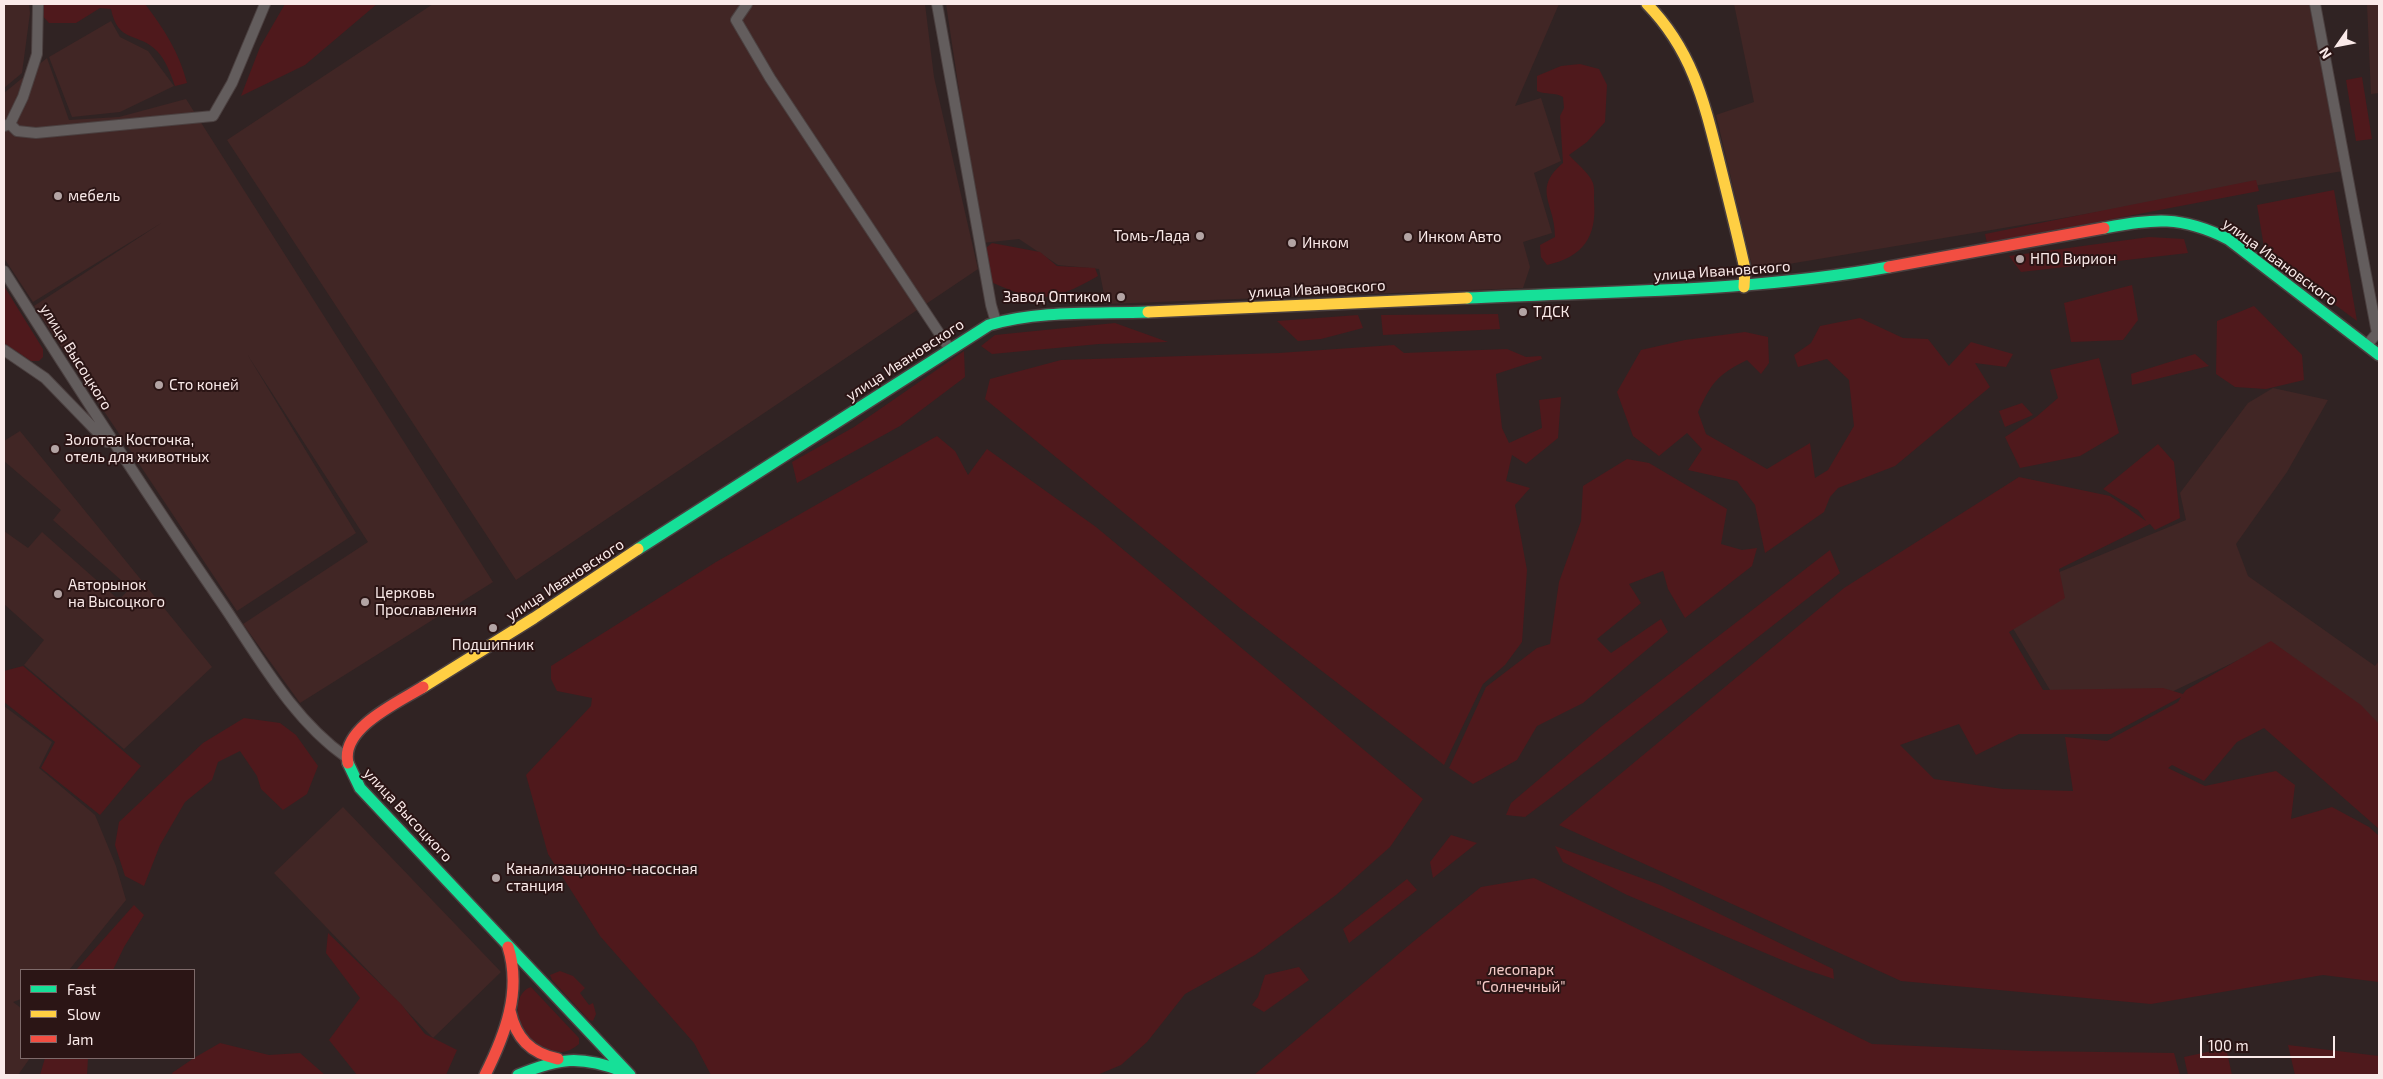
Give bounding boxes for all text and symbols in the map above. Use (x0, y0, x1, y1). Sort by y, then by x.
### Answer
north arrow (2313, 20, 2363, 70)
text: N (2315, 45, 2335, 62)
place label: мебель (68, 187, 120, 205)
marker: мебель (52, 190, 64, 202)
street label: улица Ивановского (2219, 214, 2341, 310)
place label: Томь-Лада (1114, 227, 1190, 245)
place label: Инком Авто (1418, 228, 1502, 246)
marker: Томь-Лада (1194, 230, 1206, 242)
marker: Инком Авто (1402, 231, 1414, 243)
place label: Инком (1302, 234, 1349, 252)
marker: Инком (1286, 237, 1298, 249)
place label: НПО Вирион (2030, 250, 2116, 268)
marker: НПО Вирион (2014, 253, 2026, 265)
street label: улица Ивановского (1653, 257, 1791, 285)
street label: улица Ивановского (1248, 276, 1386, 302)
place label: Завод Оптиком (1003, 288, 1111, 306)
marker: Завод Оптиком (1115, 291, 1127, 303)
street label: улица Высоцкого (36, 301, 116, 413)
place label: ТДСК (1533, 303, 1570, 321)
marker: ТДСК (1517, 306, 1529, 318)
street label: улица Ивановского (843, 315, 967, 405)
place label: Сто коней (169, 376, 239, 394)
marker: Сто коней (153, 379, 165, 391)
place label: Золотая Косточка, отель для животных (65, 431, 209, 466)
marker: Золотая Косточка, отель для животных (49, 443, 61, 455)
street label: улица Ивановского (503, 535, 627, 625)
place label: Авторынок на Высоцкого (68, 576, 165, 611)
place label: Церковь Прославления (375, 584, 477, 619)
marker: Авторынок на Высоцкого (52, 588, 64, 600)
marker: Церковь Прославления (359, 596, 371, 608)
marker: Подшипник (487, 622, 499, 634)
place label: Подшипник (452, 636, 534, 654)
street label: улица Высоцкого (360, 764, 456, 866)
place label: Канализационно-насосная станция (506, 860, 698, 895)
marker: Канализационно-насосная станция (490, 872, 502, 884)
park label: лесопарк "Солнечный" (1477, 961, 1565, 996)
legend (20, 969, 195, 1059)
text: Fast (67, 980, 96, 998)
text: Slow (67, 1005, 101, 1023)
scale bar (2203, 1026, 2338, 1058)
text: Jam (67, 1030, 93, 1048)
text: 100 m (2208, 1036, 2249, 1054)

